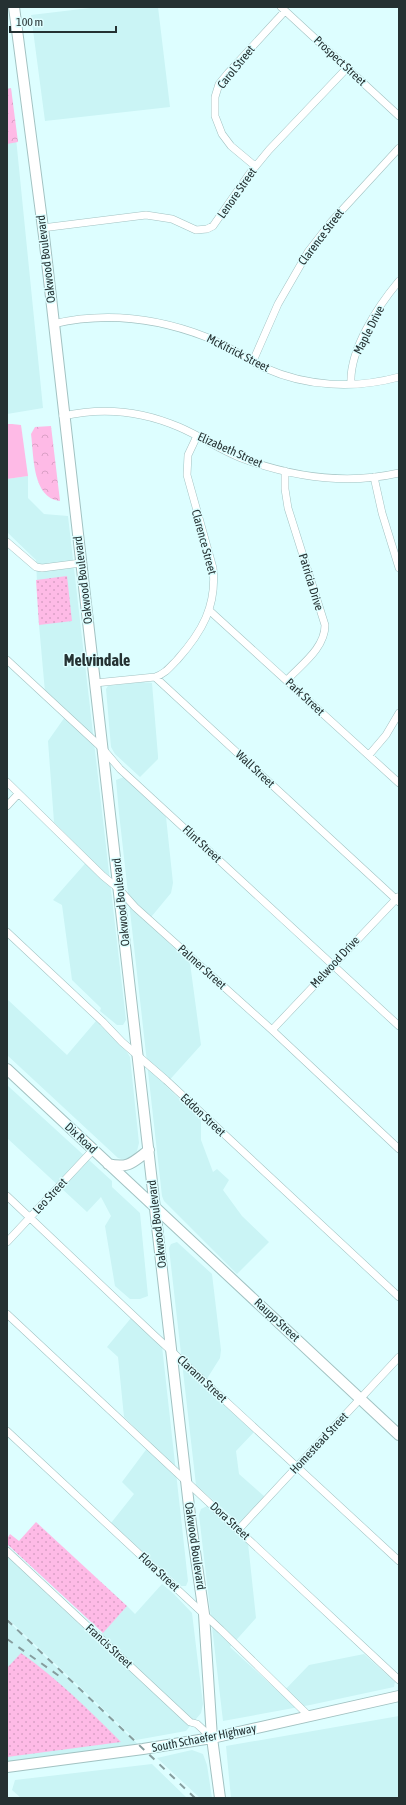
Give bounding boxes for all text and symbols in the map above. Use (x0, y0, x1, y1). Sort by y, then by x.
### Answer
scale bar (10, 8, 116, 34)
text: 100 m (16, 15, 43, 29)
street label: Prospect Street (311, 33, 369, 89)
street label: Carol Street (214, 42, 258, 91)
street label: Lenore Street (214, 165, 260, 221)
street label: Clarence Street (295, 206, 347, 268)
street label: Oakwood Boulevard (34, 214, 58, 304)
street label: Maple Drive (351, 303, 387, 357)
street label: McKitrick Street (204, 331, 272, 375)
street label: Elizabeth Street (195, 430, 265, 471)
street label: Clarence Street (189, 508, 220, 577)
street label: Oakwood Boulevard (71, 535, 95, 625)
street label: Patricia Drive (296, 552, 326, 612)
district label: Melvindale (64, 651, 130, 669)
street label: Park Street (283, 676, 328, 719)
street label: Wall Street (233, 747, 278, 791)
street label: Flint Street (180, 823, 225, 866)
street label: Oakwood Boulevard (109, 857, 133, 947)
street label: Melwood Drive (308, 933, 362, 991)
street label: Palmer Street (175, 942, 229, 993)
street label: Eddon Street (178, 1091, 229, 1140)
street label: Dix Road (62, 1120, 100, 1156)
street label: Leo Street (30, 1175, 70, 1217)
street label: Oakwood Boulevard (145, 1179, 169, 1269)
street label: Raupp Street (251, 1296, 303, 1345)
street label: Clarann Street (174, 1353, 230, 1406)
street label: Homestead Street (287, 1409, 351, 1477)
street label: Dora Street (207, 1499, 253, 1543)
street label: Oakwood Boulevard (182, 1501, 208, 1591)
street label: Flora Street (136, 1550, 183, 1595)
street label: Francis Street (83, 1621, 136, 1672)
street label: South Schaefer Highway (151, 1721, 257, 1755)

